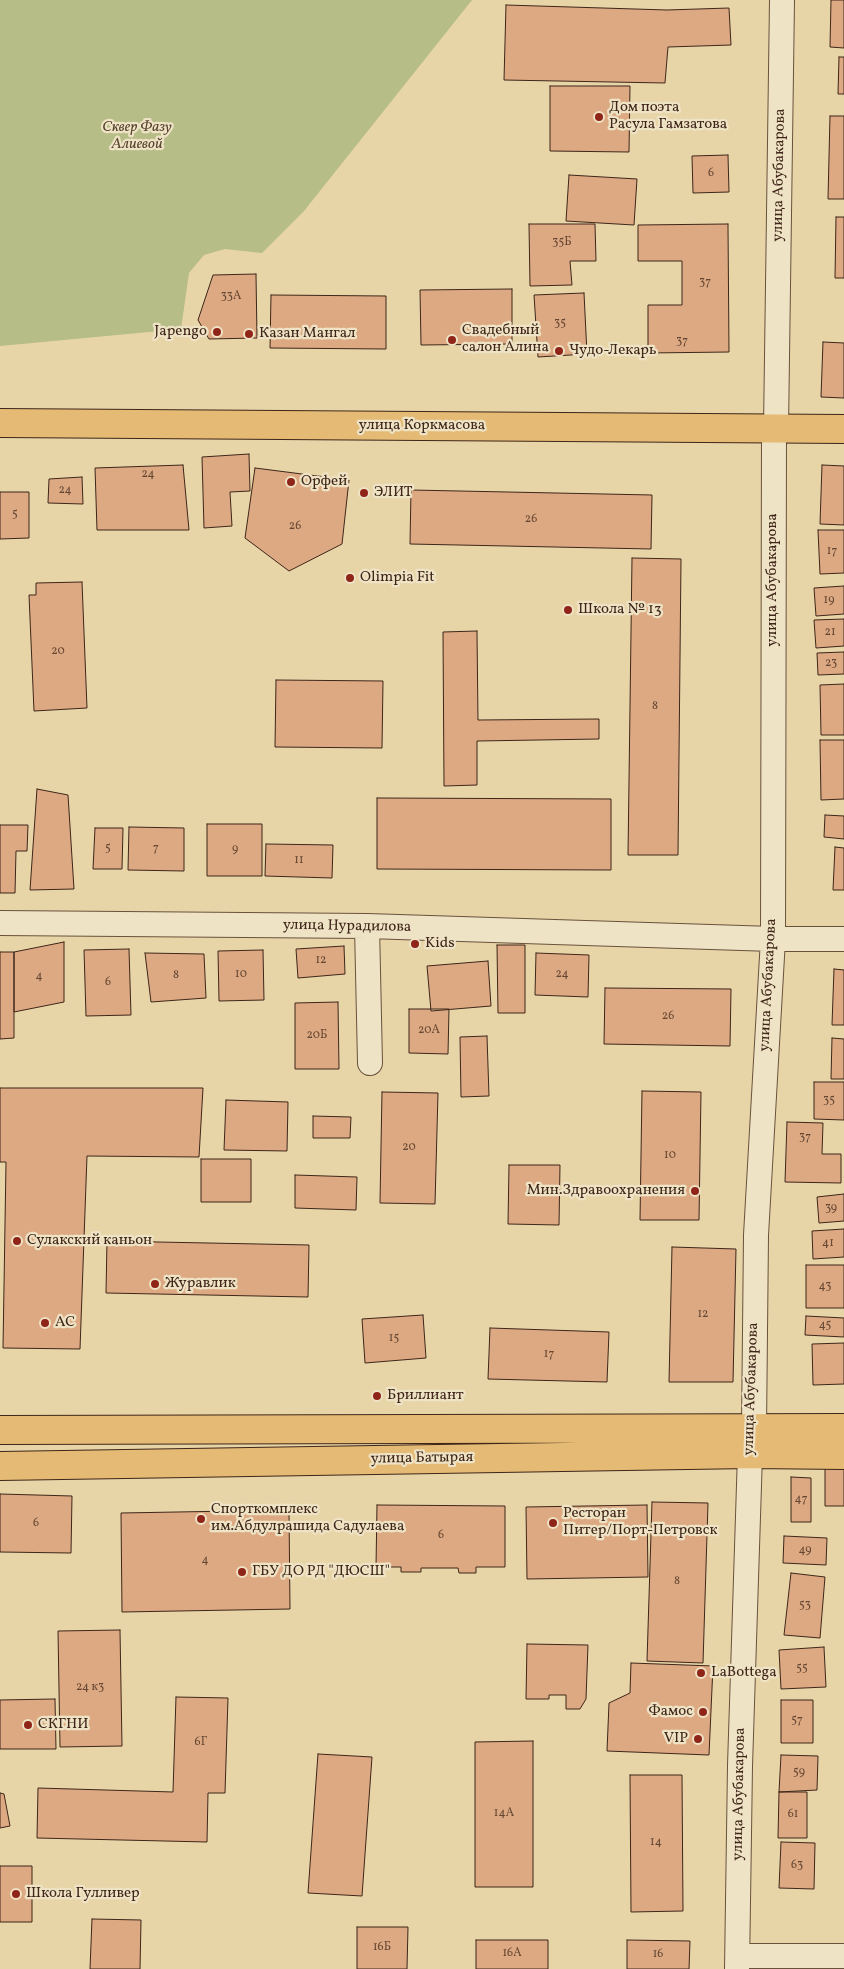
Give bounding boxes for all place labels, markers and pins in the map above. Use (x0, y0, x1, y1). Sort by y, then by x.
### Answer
place label: Дом поэта Расула Гамзатова (609, 99, 727, 134)
marker: Дом поэта Расула Гамзатова (593, 111, 605, 123)
place label: Свадебный салон Алина (462, 322, 549, 357)
place label: Japengo (154, 323, 207, 341)
place label: Казан Мангал (259, 325, 356, 343)
marker: Japengo (211, 326, 223, 338)
marker: Казан Мангал (243, 328, 255, 340)
marker: Свадебный салон Алина (446, 334, 458, 346)
place label: Чудо-Лекарь (569, 342, 657, 360)
marker: Чудо-Лекарь (553, 345, 565, 357)
place label: Орфей (301, 473, 347, 491)
marker: Орфей (285, 476, 297, 488)
place label: ЭЛИТ (374, 484, 413, 502)
marker: ЭЛИТ (358, 487, 370, 499)
place label: Olimpia Fit (360, 569, 435, 587)
marker: Olimpia Fit (344, 572, 356, 584)
place label: Школа № 13 (578, 601, 662, 619)
marker: Школа № 13 (562, 604, 574, 616)
place label: Kids (425, 935, 455, 953)
marker: Kids (409, 938, 421, 950)
place label: Мин.Здравоохранения (527, 1182, 685, 1200)
marker: Мин.Здравоохранения (689, 1185, 701, 1197)
place label: Сулакский каньон (27, 1232, 152, 1250)
marker: Сулакский каньон (11, 1235, 23, 1247)
place label: Журавлик (165, 1275, 236, 1293)
marker: Журавлик (149, 1278, 161, 1290)
place label: АС (55, 1314, 75, 1332)
marker: АС (39, 1317, 51, 1329)
place label: Бриллиант (387, 1387, 464, 1405)
marker: Бриллиант (371, 1390, 383, 1402)
place label: Спорткомплекс им.Абдулрашида Садулаева (211, 1501, 404, 1536)
place label: Ресторан Питер/Порт-Петровск (563, 1505, 717, 1540)
marker: Спорткомплекс им.Абдулрашида Садулаева (195, 1513, 207, 1525)
marker: Ресторан Питер/Порт-Петровск (547, 1517, 559, 1529)
place label: ГБУ ДО РД "ДЮСШ" (252, 1563, 390, 1581)
marker: ГБУ ДО РД "ДЮСШ" (236, 1566, 248, 1578)
place label: LaBottega (711, 1664, 777, 1682)
marker: LaBottega (695, 1667, 707, 1679)
place label: Фамос (648, 1703, 693, 1721)
marker: Фамос (697, 1706, 709, 1718)
place label: СКГНИ (38, 1716, 89, 1734)
marker: СКГНИ (22, 1719, 34, 1731)
place label: VIP (664, 1730, 688, 1748)
marker: VIP (692, 1733, 704, 1745)
place label: Школа Гулливер (26, 1885, 140, 1903)
marker: Школа Гулливер (10, 1888, 22, 1900)

